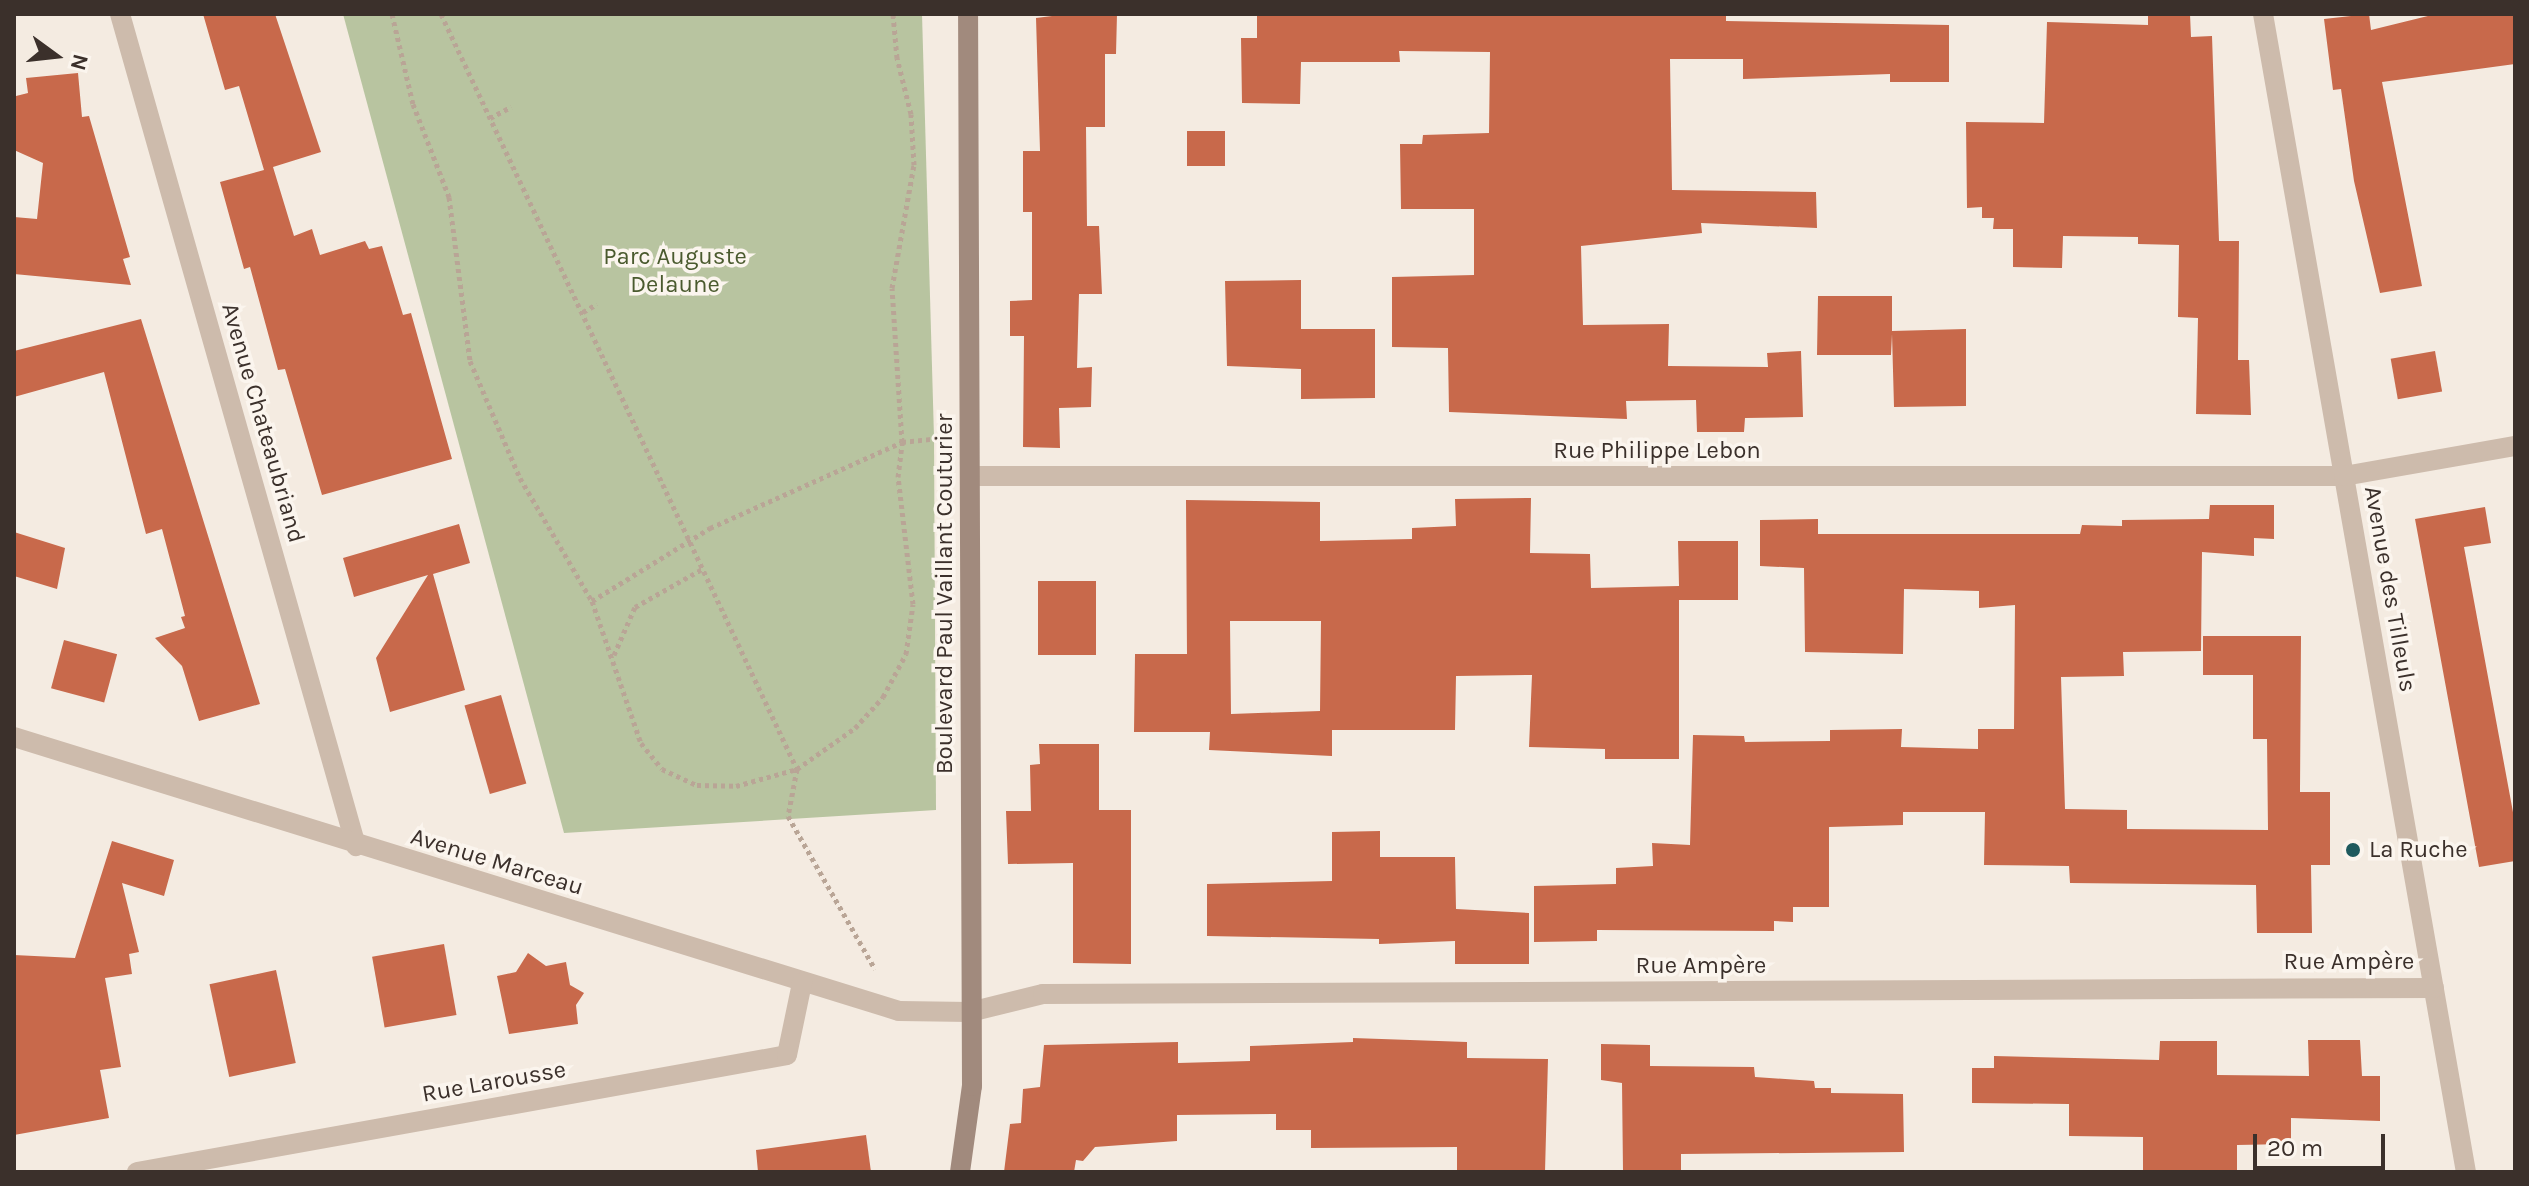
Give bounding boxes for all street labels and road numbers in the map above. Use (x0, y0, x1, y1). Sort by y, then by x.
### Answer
street label: Avenue Chateaubriand (215, 300, 311, 546)
street label: Boulevard Paul Vaillant Couturier (931, 414, 959, 774)
street label: Rue Philippe Lebon (1553, 437, 1761, 465)
street label: Avenue des Tilleuls (2358, 484, 2422, 694)
street label: Avenue Marceau (407, 822, 587, 902)
street label: Rue Ampère (2284, 948, 2414, 976)
street label: Rue Ampère (1636, 952, 1766, 980)
street label: Rue Larousse (420, 1055, 568, 1109)

